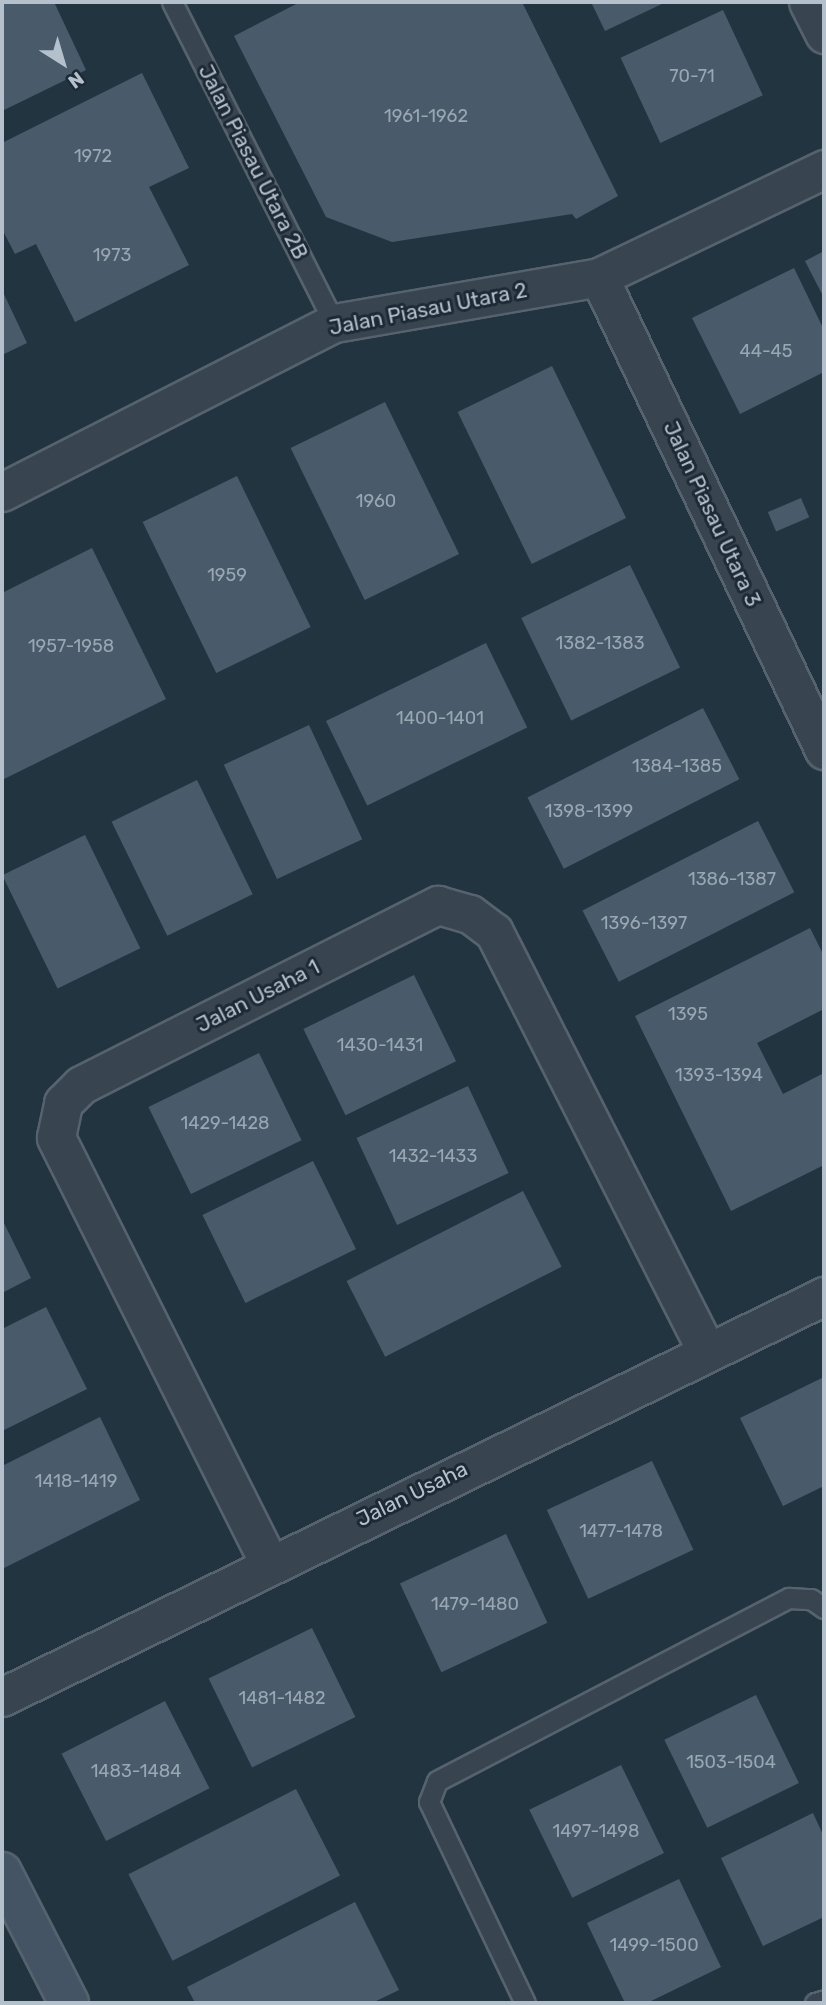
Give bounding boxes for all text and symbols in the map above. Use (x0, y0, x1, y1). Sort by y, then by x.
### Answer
north arrow (28, 28, 98, 98)
street label: Jalan Piasau Utara 2B (193, 60, 313, 264)
house number: 70-71 (669, 65, 715, 87)
text: N (64, 67, 88, 93)
house number: 1961-1962 (384, 105, 468, 127)
house number: 1972 (74, 145, 112, 167)
house number: 1973 (93, 244, 131, 266)
street label: Jalan Piasau Utara 2 (327, 277, 529, 341)
house number: 44-45 (740, 340, 792, 362)
street label: Jalan Piasau Utara 3 (658, 417, 766, 611)
house number: 1960 (356, 490, 396, 512)
house number: 1959 (207, 564, 247, 586)
house number: 1382-1383 (556, 632, 644, 654)
house number: 1957-1958 (28, 635, 114, 657)
house number: 1400-1401 (396, 707, 484, 729)
house number: 1384-1385 (632, 755, 722, 777)
house number: 1398-1399 (545, 800, 633, 822)
house number: 1386-1387 (688, 868, 776, 890)
house number: 1396-1397 (601, 912, 687, 934)
street label: Jalan Usaha 1 (192, 954, 324, 1038)
house number: 1395 (668, 1003, 708, 1025)
house number: 1430-1431 (337, 1034, 423, 1056)
house number: 1393-1394 (675, 1064, 763, 1086)
house number: 1429-1428 (181, 1112, 269, 1134)
house number: 1432-1433 (389, 1145, 477, 1167)
street label: Jalan Usaha (352, 1456, 472, 1532)
house number: 1418-1419 (35, 1470, 117, 1492)
house number: 1477-1478 (579, 1520, 663, 1542)
house number: 1479-1480 (431, 1593, 519, 1615)
house number: 1481-1482 (239, 1687, 325, 1709)
house number: 1503-1504 (686, 1751, 776, 1773)
house number: 1483-1484 (91, 1760, 181, 1782)
house number: 1497-1498 (553, 1820, 639, 1842)
house number: 1499-1500 (609, 1934, 699, 1956)

